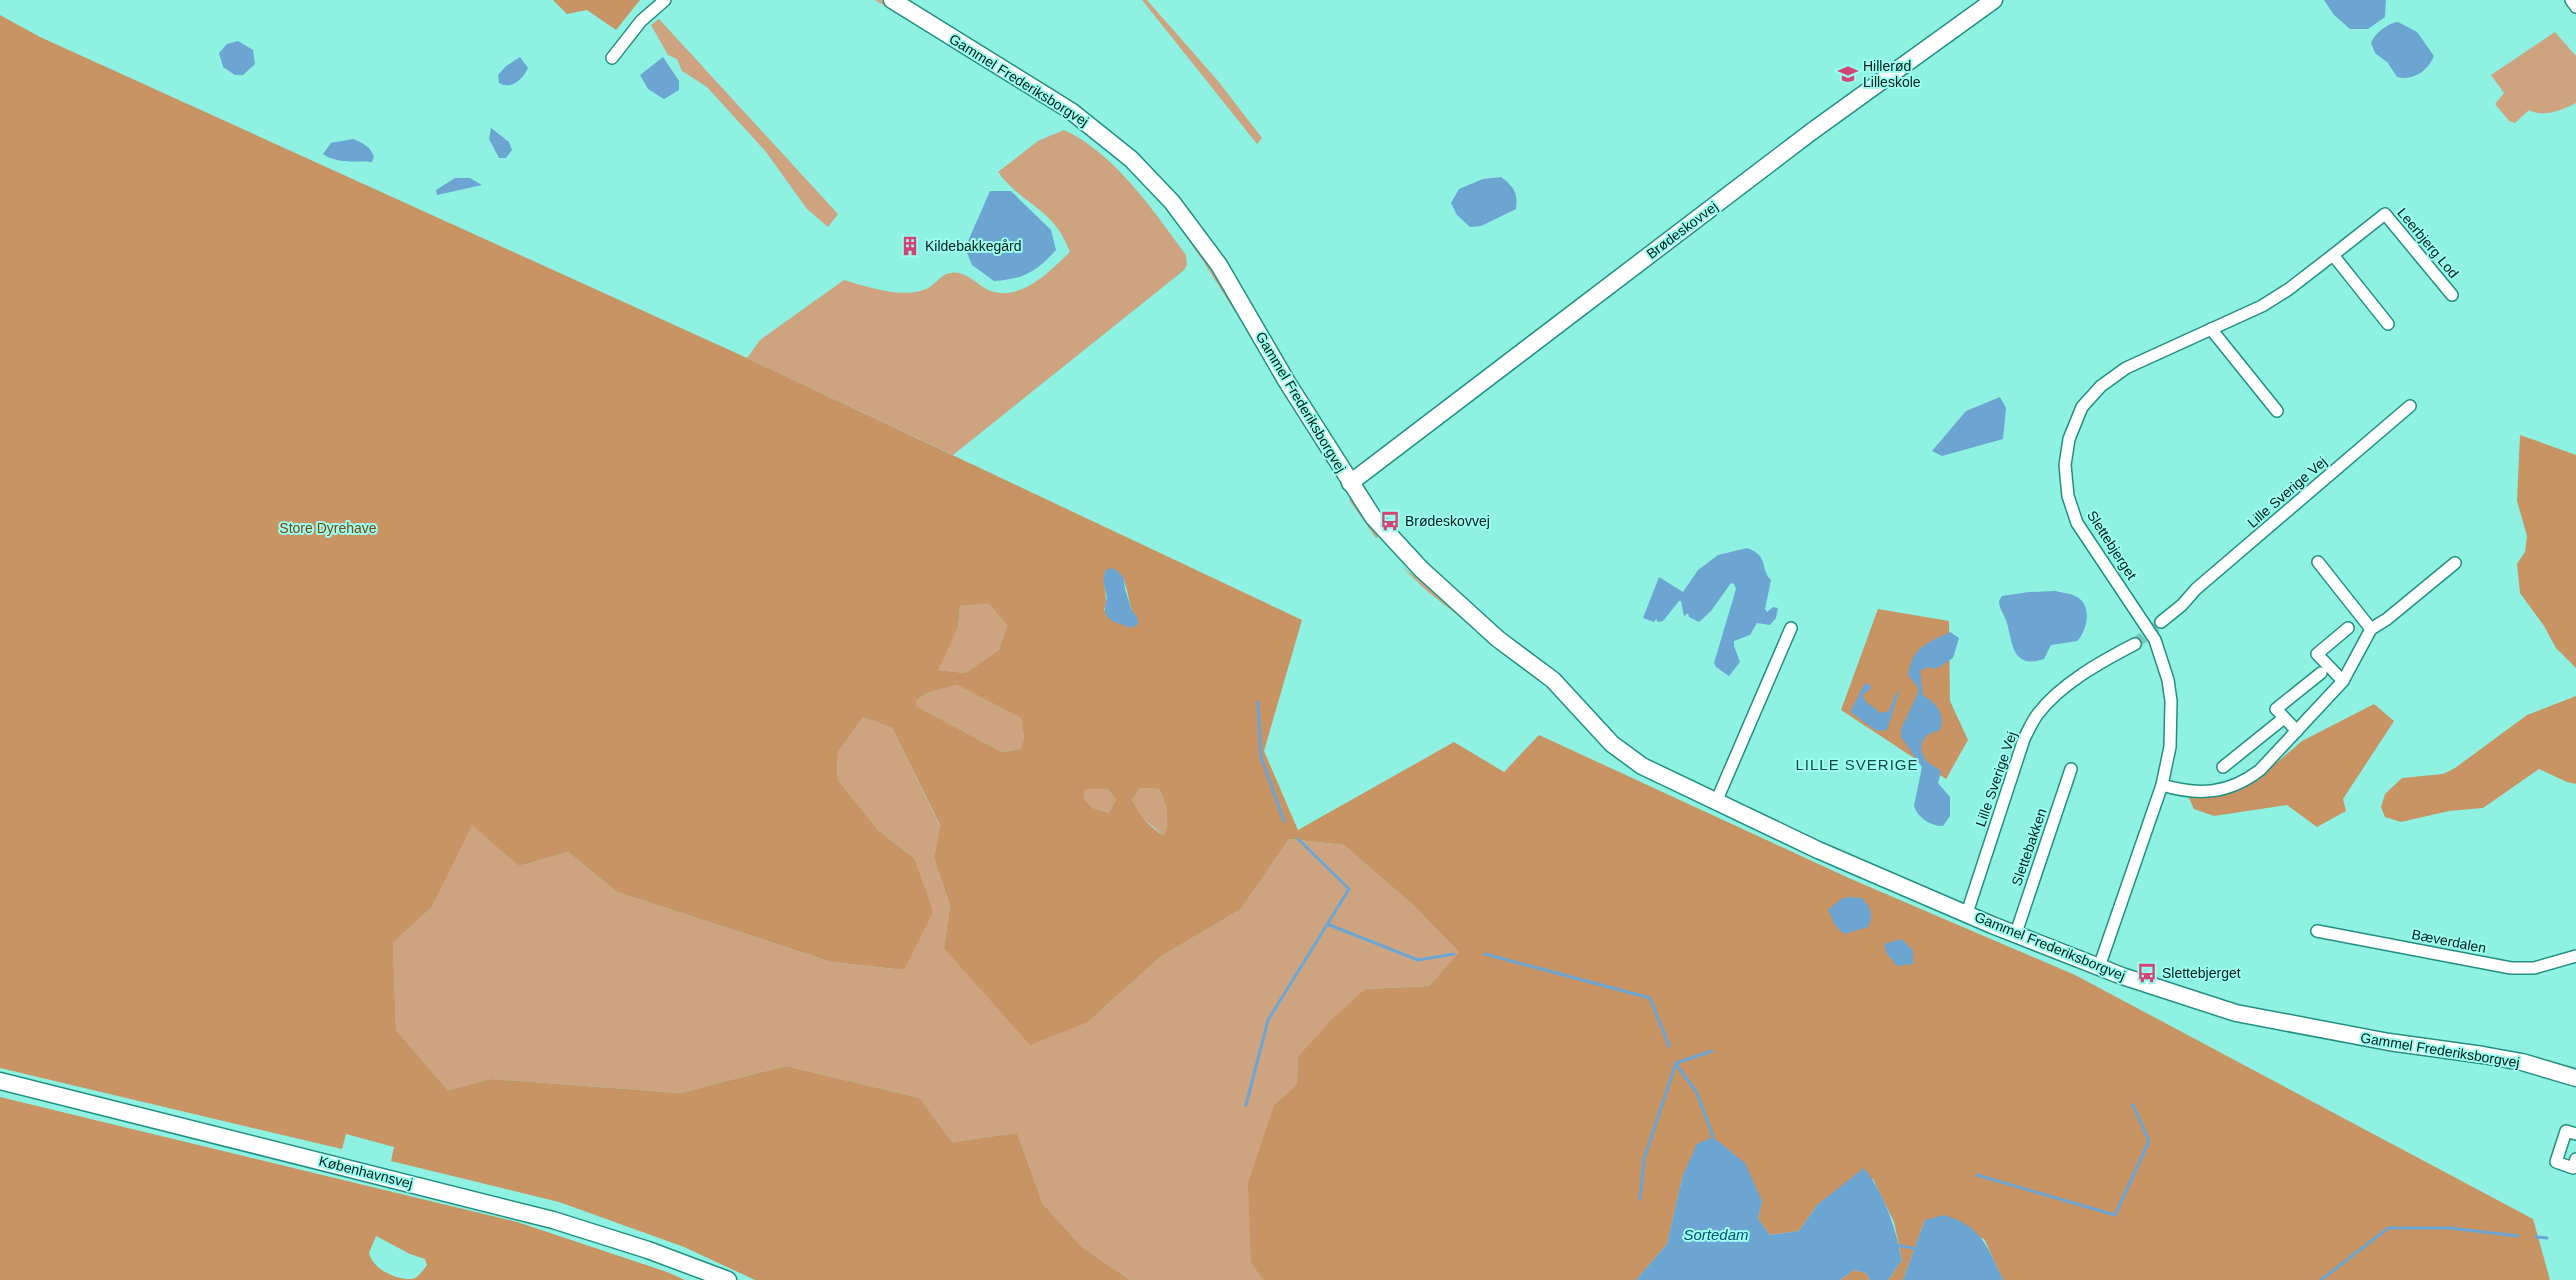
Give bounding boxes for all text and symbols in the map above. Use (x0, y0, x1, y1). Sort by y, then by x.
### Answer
street label: Gammel Frederiksborgvej (946, 31, 1092, 129)
place label: Hillerød Lilleskole (1863, 58, 1921, 90)
school or university icon: Hillerød Lilleskole (1837, 63, 1859, 85)
street label: Brødeskovvej (1643, 198, 1721, 262)
street label: Leerbjerg Lod (2394, 205, 2462, 281)
building icon: Kildebakkegård (899, 235, 921, 257)
place label: Kildebakkegård (925, 238, 1022, 254)
street label: Gammel Frederiksborgvej (1253, 329, 1349, 475)
street label: Lille Sverige Vej (2244, 453, 2330, 531)
street label: Slettebjerget (2084, 508, 2140, 582)
bus stop icon: Brødeskovvej (1379, 510, 1401, 532)
place label: Brødeskovvej (1405, 513, 1490, 529)
park label: Store Dyrehave (279, 520, 377, 536)
street label: Lille Sverige Vej (1972, 729, 2020, 829)
district label: LILLE SVERIGE (1795, 756, 1919, 773)
street label: Slettebakken (2008, 806, 2050, 888)
street label: Gammel Frederiksborgvej (1972, 908, 2128, 984)
street label: Bæverdalen (2410, 926, 2488, 956)
bus stop icon: Slettebjerget (2136, 962, 2158, 984)
place label: Slettebjerget (2162, 965, 2241, 981)
street label: Gammel Frederiksborgvej (2359, 1030, 2521, 1070)
street label: Københavnsvej (317, 1153, 415, 1191)
water label: Sortedam (1683, 1226, 1749, 1243)

